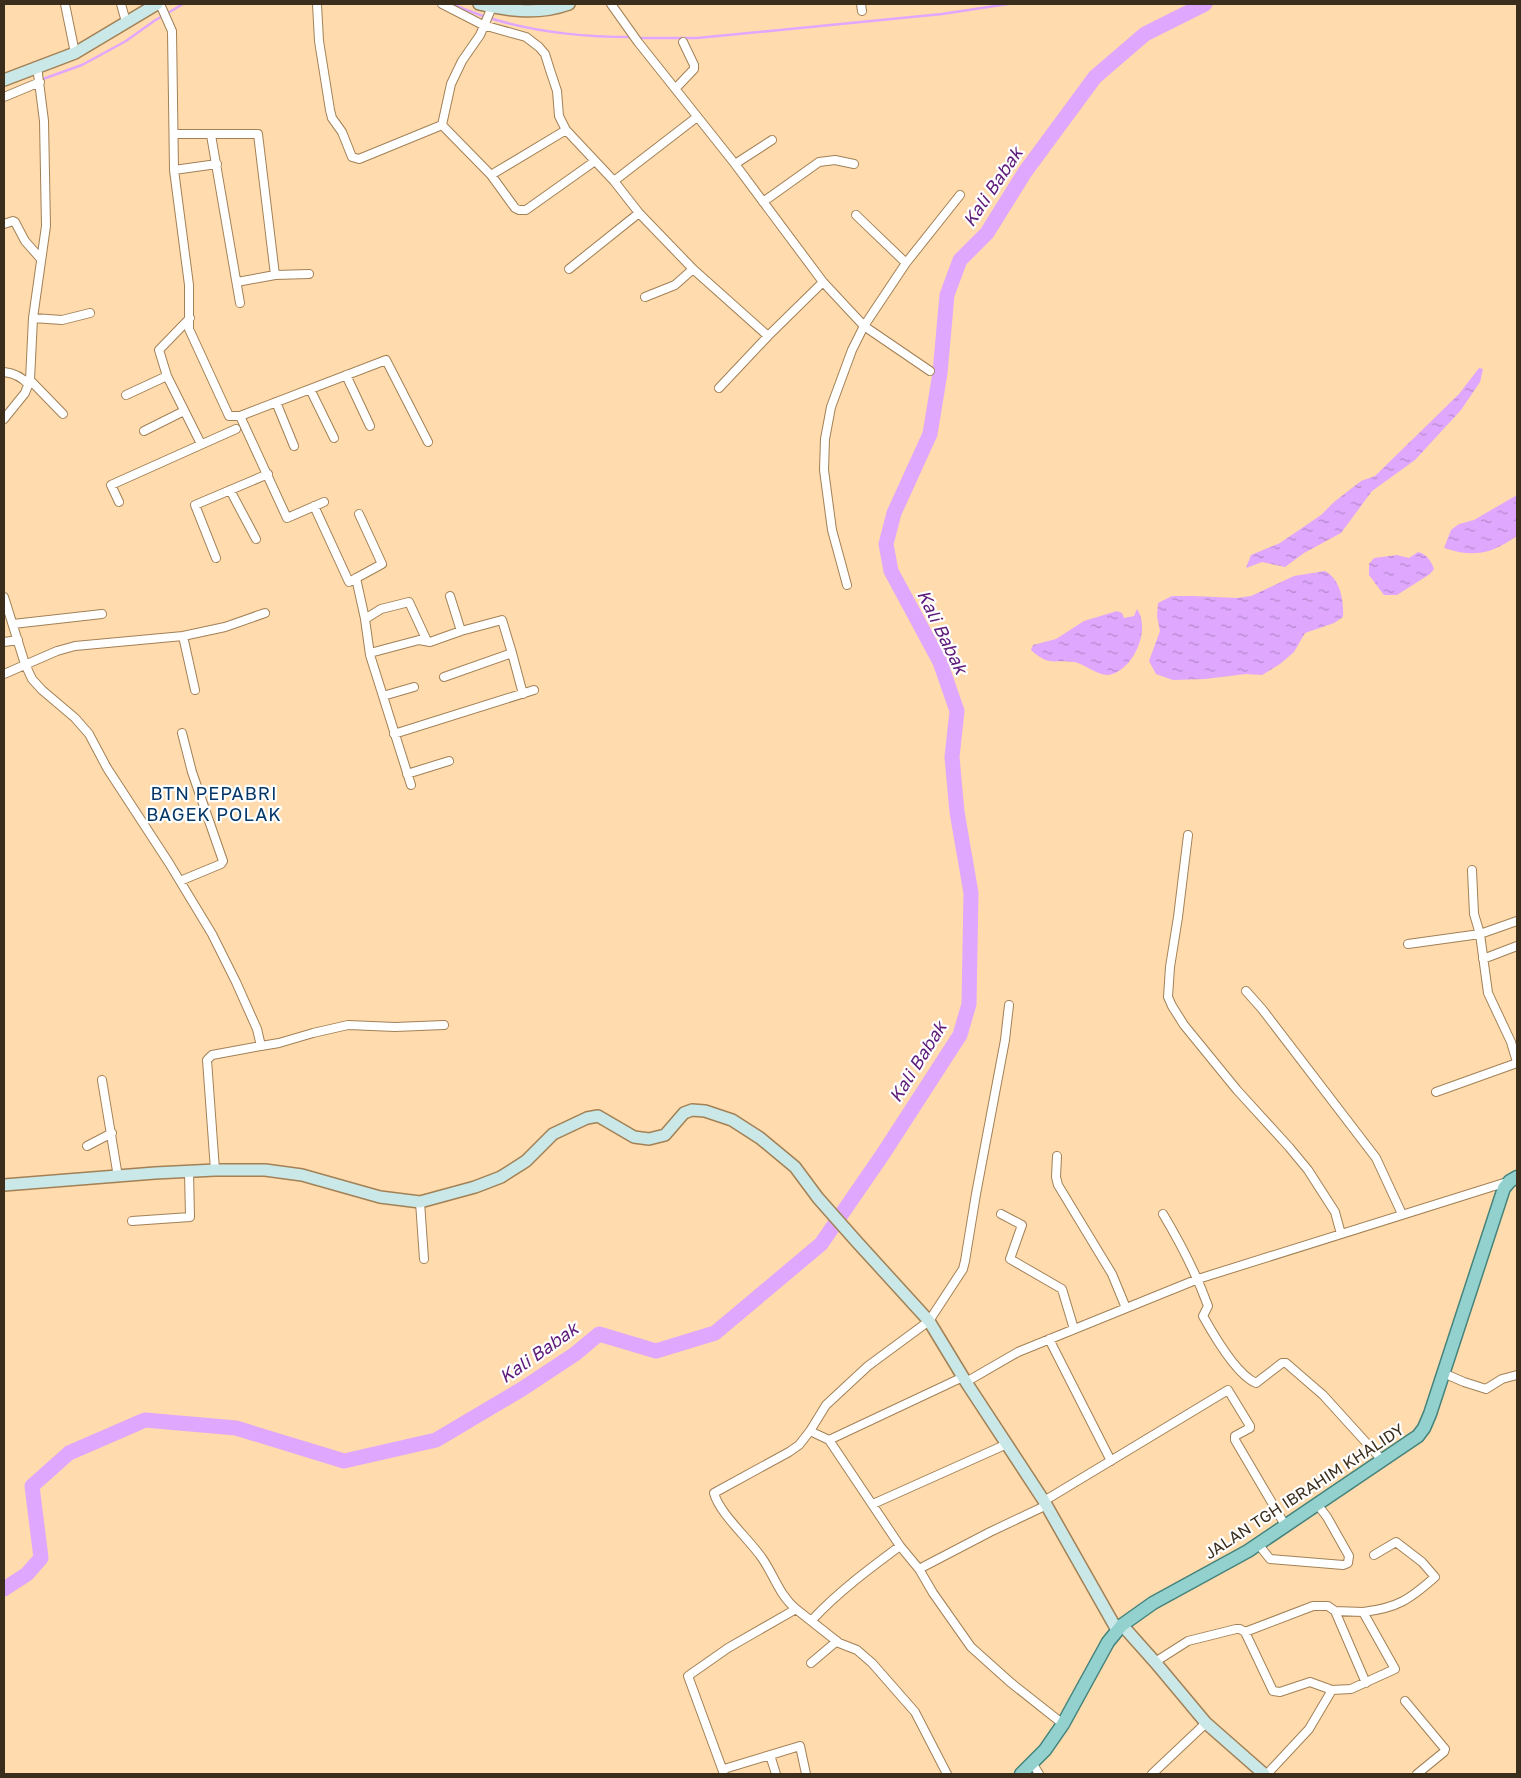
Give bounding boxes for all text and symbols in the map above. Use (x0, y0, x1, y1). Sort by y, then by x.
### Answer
water label: Kali Babak (958, 141, 1028, 230)
water label: Kali Babak (913, 586, 974, 679)
district label: BTN PEPABRI BAGEK POLAK (146, 782, 282, 825)
water label: Kali Babak (884, 1015, 952, 1106)
water label: Kali Babak (495, 1316, 584, 1387)
street label: JALAN TGH IBRAHIM KHALIDY (1200, 1418, 1408, 1563)

